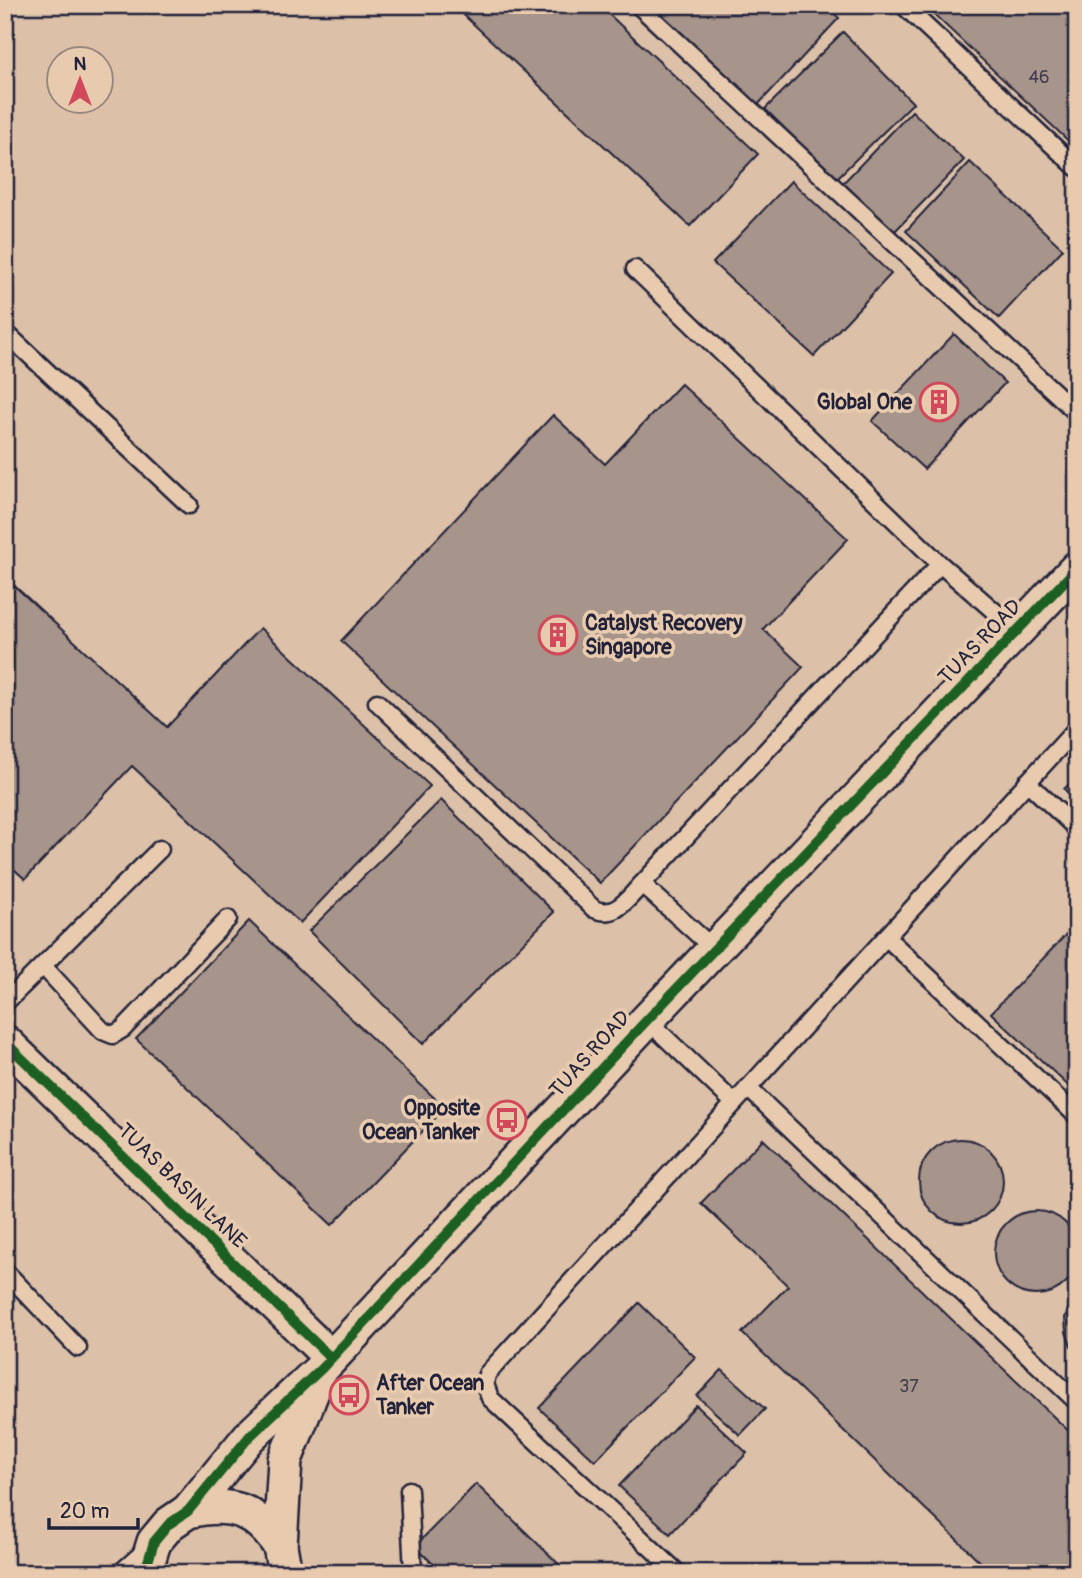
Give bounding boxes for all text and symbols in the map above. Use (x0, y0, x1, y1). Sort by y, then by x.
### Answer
north arrow (46, 46, 116, 116)
text: N (74, 52, 87, 76)
house number: 46 (1029, 66, 1049, 89)
building icon: Global One (918, 381, 960, 423)
place label: Global One (817, 389, 913, 416)
street label: TUAS ROAD (933, 594, 1027, 690)
place label: Catalyst Recovery Singapore (585, 610, 742, 661)
building icon: Catalyst Recovery Singapore (537, 614, 579, 656)
street label: TUAS ROAD (544, 1005, 636, 1103)
place label: Opposite Ocean Tanker (362, 1095, 481, 1146)
bus stop icon: Opposite Ocean Tanker (486, 1099, 528, 1141)
street label: TUAS BASIN LANE (112, 1118, 252, 1254)
place label: After Ocean Tanker (375, 1370, 485, 1421)
bus stop icon: After Ocean Tanker (328, 1374, 370, 1416)
house number: 37 (899, 1375, 919, 1398)
scale bar (49, 1487, 138, 1531)
text: 20 m (60, 1498, 109, 1525)

